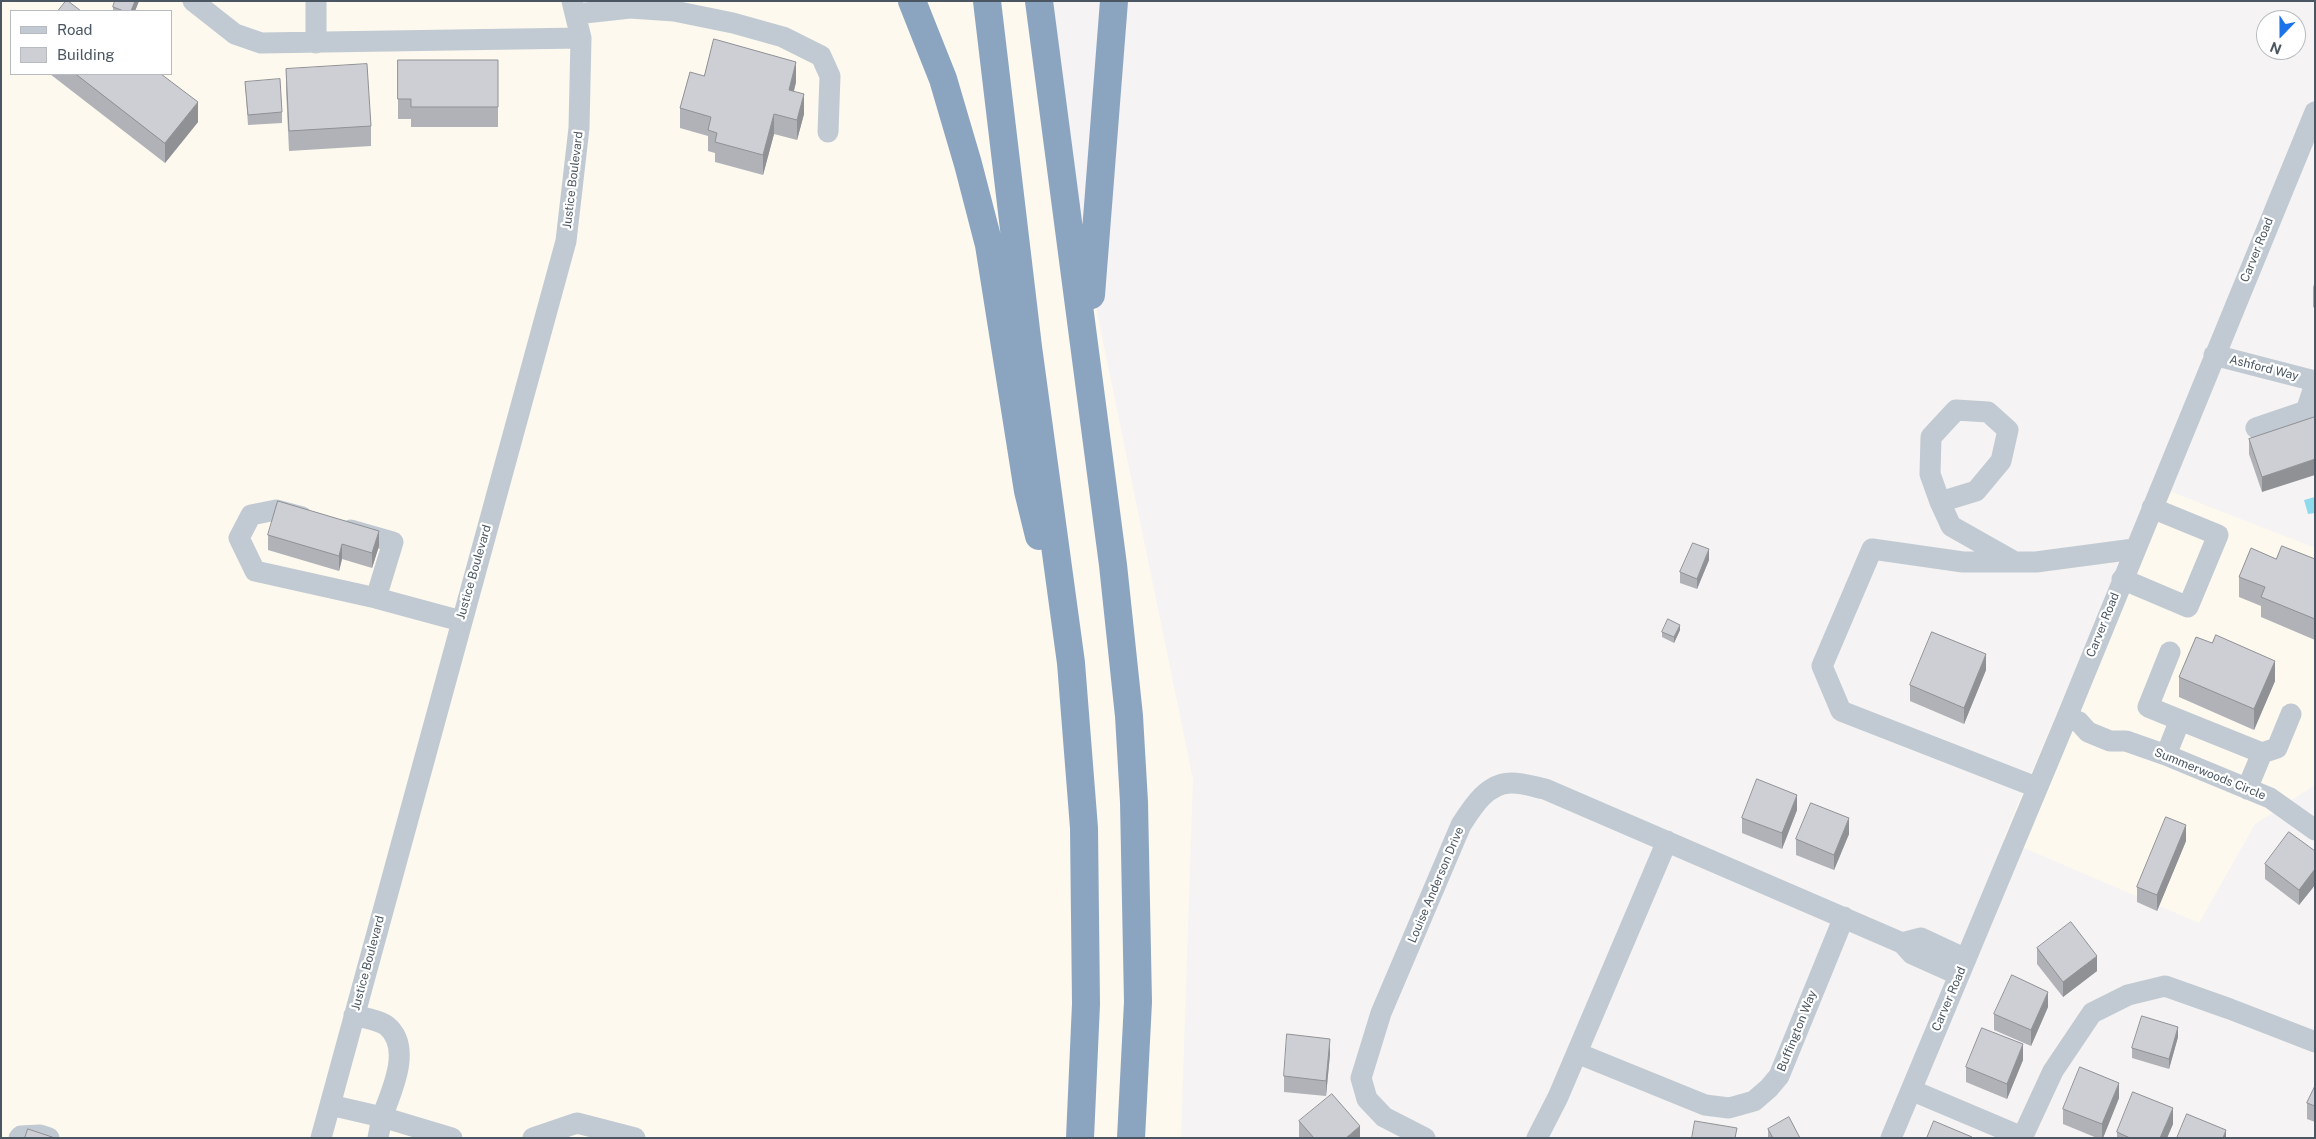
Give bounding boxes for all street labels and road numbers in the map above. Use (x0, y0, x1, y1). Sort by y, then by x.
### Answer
street label: Justice Boulevard (560, 131, 586, 229)
street label: Carver Road (2238, 216, 2276, 284)
street label: Ashford Way (2228, 352, 2300, 384)
street label: Justice Boulevard (454, 523, 494, 621)
street label: Carver Road (2084, 591, 2122, 659)
street label: Summerwoods Circle (2152, 745, 2268, 803)
street label: Louise Anderson Drive (1405, 825, 1467, 945)
street label: Justice Boulevard (348, 914, 388, 1012)
street label: Carver Road (1929, 965, 1969, 1033)
street label: Buffington Way (1774, 988, 1820, 1074)

